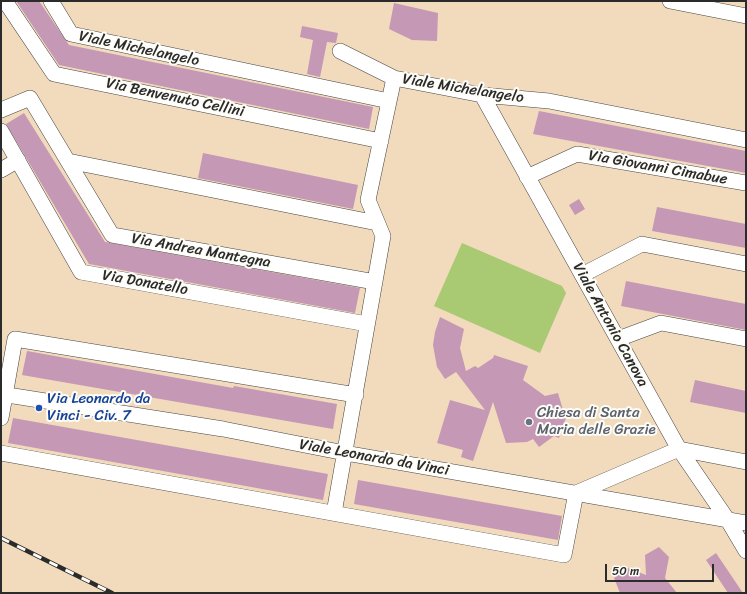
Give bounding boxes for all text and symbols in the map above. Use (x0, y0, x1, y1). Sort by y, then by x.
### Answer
street label: Viale Michelangelo (77, 27, 201, 71)
street label: Viale Michelangelo (401, 71, 525, 107)
street label: Via Benvenuto Cellini (104, 75, 246, 121)
street label: Via Giovanni Cimabue (587, 147, 729, 189)
street label: Via Andrea Mantegna (130, 230, 272, 272)
street label: Viale Antonio Canova (568, 260, 652, 390)
street label: Via Donatello (101, 267, 189, 299)
place label: Via Leonardo da Vinci - Civ. 7 (47, 390, 150, 425)
marker: Via Leonardo da Vinci - Civ. 7 (34, 403, 44, 413)
place label: Chiesa di Santa Maria delle Grazie (537, 404, 656, 439)
marker: Chiesa di Santa Maria delle Grazie (524, 417, 534, 427)
street label: Viale Leonardo da Vinci (298, 436, 450, 480)
scale bar (607, 556, 716, 582)
text: 50 m (612, 560, 639, 582)

